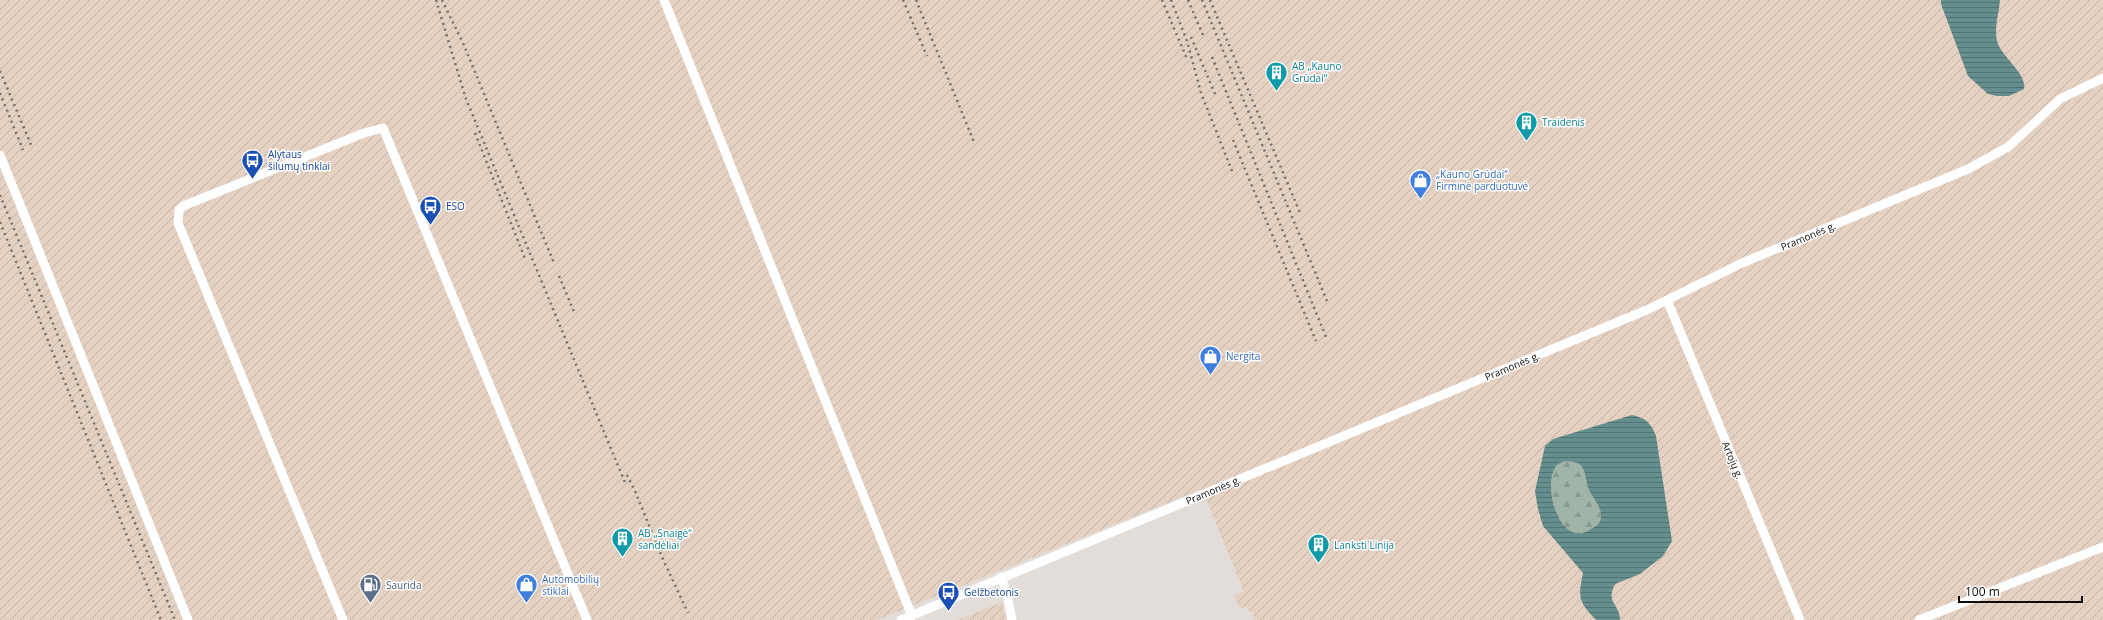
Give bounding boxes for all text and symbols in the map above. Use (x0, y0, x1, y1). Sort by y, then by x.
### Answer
building icon: AB „Kauno Grūdai“ (1263, 59, 1289, 92)
place label: AB „Kauno Grūdai“ (1292, 59, 1341, 85)
building icon: Traidenis (1513, 109, 1539, 142)
place label: Traidenis (1542, 115, 1585, 129)
bus stop icon: Alytaus šilumų tinklai (240, 147, 266, 180)
place label: Alytaus šilumų tinklai (268, 147, 330, 173)
shop icon: „Kauno Grūdai“ Firminė parduotuvė (1407, 167, 1433, 200)
place label: „Kauno Grūdai“ Firminė parduotuvė (1436, 167, 1529, 193)
bus stop icon: ESO (417, 193, 443, 226)
place label: ESO (446, 199, 465, 213)
street label: Pramonės g. (1779, 218, 1837, 254)
shop icon: Nergita (1197, 343, 1223, 376)
street label: Pramonės g. (1483, 348, 1541, 384)
place label: Nergita (1226, 349, 1260, 363)
street label: Artojų g. (1719, 439, 1747, 481)
street label: Pramonės g. (1184, 472, 1242, 508)
building icon: AB „Snaigė“ sandėliai (610, 526, 636, 559)
place label: AB „Snaigė“ sandėliai (638, 526, 692, 552)
building icon: Lanksti Linija (1306, 532, 1332, 565)
place label: Lanksti Linija (1334, 538, 1394, 552)
fuel station icon: Saurida (358, 572, 384, 605)
shop icon: Automobilių stiklai (514, 572, 540, 605)
place label: Automobilių stiklai (542, 572, 599, 598)
place label: Saurida (386, 578, 421, 592)
scale bar (1959, 578, 2082, 604)
bus stop icon: Gelžbetonis (936, 579, 962, 612)
text: 100 m (1965, 583, 2000, 600)
place label: Gelžbetonis (964, 585, 1019, 599)

